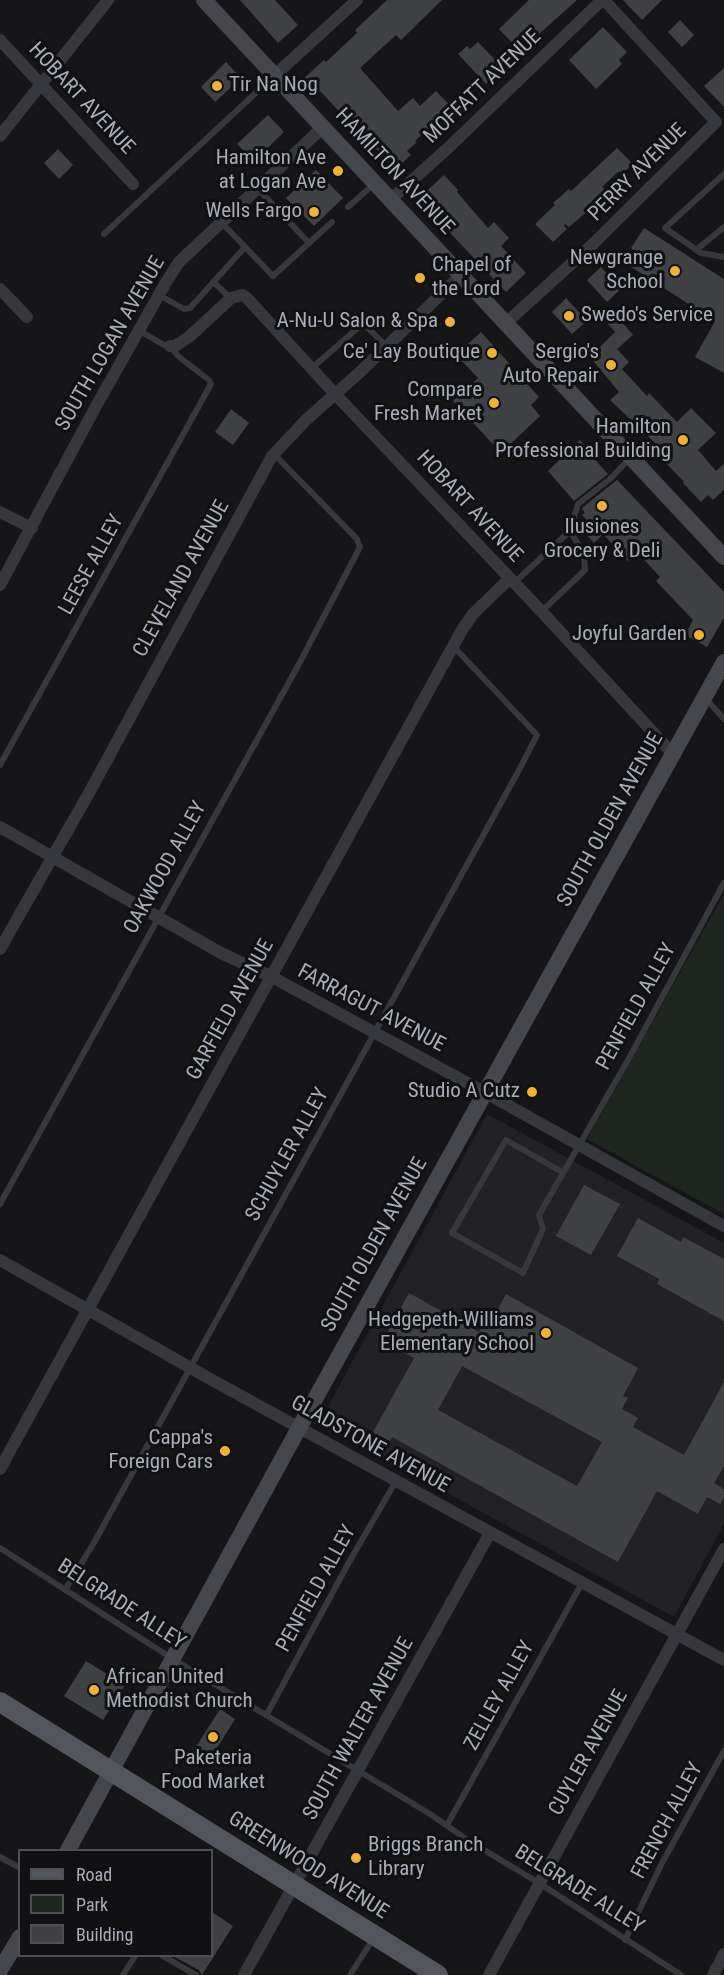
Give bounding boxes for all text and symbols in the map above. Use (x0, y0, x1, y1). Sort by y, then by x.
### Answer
street label: MOFFATT AVENUE (419, 25, 547, 149)
street label: HOBART AVENUE (23, 38, 139, 160)
place label: Tir Na Nog (229, 73, 318, 99)
marker: Tir Na Nog (210, 79, 224, 93)
street label: HAMILTON AVENUE (329, 104, 459, 240)
street label: PERRY AVENUE (584, 119, 692, 227)
place label: Hamilton Ave at Logan Ave (216, 146, 326, 196)
marker: Hamilton Ave at Logan Ave (331, 164, 345, 178)
place label: Wells Fargo (206, 199, 302, 225)
marker: Wells Fargo (307, 205, 321, 219)
place label: Newgrange School (570, 246, 663, 296)
street label: SOUTH LOGAN AVENUE (51, 252, 171, 436)
place label: Chapel of the Lord (432, 253, 511, 303)
marker: Newgrange School (668, 264, 682, 278)
marker: Chapel of the Lord (413, 271, 427, 285)
place label: Swedo's Service (581, 303, 713, 329)
place label: A-Nu-U Salon & Spa (277, 309, 438, 335)
marker: Swedo's Service (562, 309, 576, 323)
marker: A-Nu-U Salon & Spa (443, 315, 457, 329)
place label: Ce' Lay Boutique (343, 340, 480, 366)
place label: Sergio's Auto Repair (503, 340, 599, 390)
marker: Ce' Lay Boutique (485, 346, 499, 360)
marker: Sergio's Auto Repair (604, 358, 618, 372)
place label: Compare Fresh Market (374, 378, 482, 428)
marker: Compare Fresh Market (487, 396, 501, 410)
place label: Hamilton Professional Building (495, 415, 671, 465)
marker: Hamilton Professional Building (676, 433, 690, 447)
street label: HOBART AVENUE (411, 446, 527, 568)
street label: CLEVELAND AVENUE (128, 496, 236, 662)
marker: Ilusiones Grocery & Deli (595, 499, 609, 513)
street label: LEESE ALLEY (54, 511, 130, 619)
place label: Ilusiones Grocery & Deli (544, 515, 660, 565)
place label: Joyful Garden (572, 622, 687, 648)
marker: Joyful Garden (692, 628, 706, 642)
street label: SOUTH OLDEN AVENUE (553, 728, 669, 912)
street label: OAKWOOD ALLEY (119, 797, 213, 939)
street label: GARFIELD AVENUE (182, 935, 280, 1085)
street label: PENFIELD ALLEY (592, 939, 682, 1075)
street label: FARRAGUT AVENUE (293, 960, 449, 1058)
place label: Studio A Cutz (408, 1079, 520, 1105)
street label: SCHUYLER ALLEY (241, 1084, 335, 1226)
marker: Studio A Cutz (525, 1085, 539, 1099)
street label: SOUTH OLDEN AVENUE (317, 1153, 433, 1337)
place label: Hedgepeth-Williams Elementary School (368, 1308, 534, 1358)
marker: Hedgepeth-Williams Elementary School (539, 1326, 553, 1340)
street label: GLADSTONE AVENUE (286, 1391, 454, 1499)
place label: Cappa's Foreign Cars (108, 1426, 213, 1476)
marker: Cappa's Foreign Cars (218, 1444, 232, 1458)
street label: PENFIELD ALLEY (272, 1521, 362, 1657)
street label: BELGRADE ALLEY (52, 1554, 190, 1656)
street label: SOUTH WALTER AVENUE (298, 1633, 420, 1825)
street label: ZELLEY ALLEY (460, 1637, 540, 1755)
place label: African United Methodist Church (106, 1665, 253, 1715)
marker: African United Methodist Church (87, 1683, 101, 1697)
street label: CUYLER AVENUE (544, 1686, 634, 1820)
marker: Paketeria Food Market (206, 1730, 220, 1744)
place label: Paketeria Food Market (161, 1746, 265, 1796)
street label: FRENCH ALLEY (627, 1759, 709, 1883)
street label: GREENWOOD AVENUE (223, 1807, 393, 1925)
place label: Briggs Branch Library (368, 1833, 483, 1883)
street label: BELGRADE ALLEY (510, 1840, 648, 1940)
legend (18, 1849, 213, 1957)
marker: Briggs Branch Library (349, 1851, 363, 1865)
text: Road (76, 1864, 112, 1885)
text: Park (76, 1894, 108, 1915)
text: Building (76, 1924, 133, 1945)

